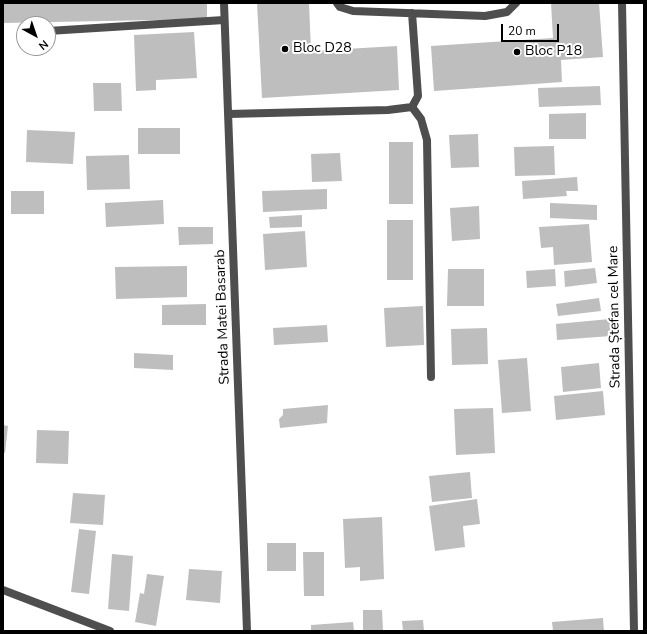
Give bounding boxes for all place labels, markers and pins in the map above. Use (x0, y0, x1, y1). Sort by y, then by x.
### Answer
place label: Bloc D28 (293, 41, 352, 57)
marker: Bloc D28 (280, 44, 290, 54)
place label: Bloc P18 (525, 44, 582, 60)
marker: Bloc P18 (512, 47, 522, 57)

